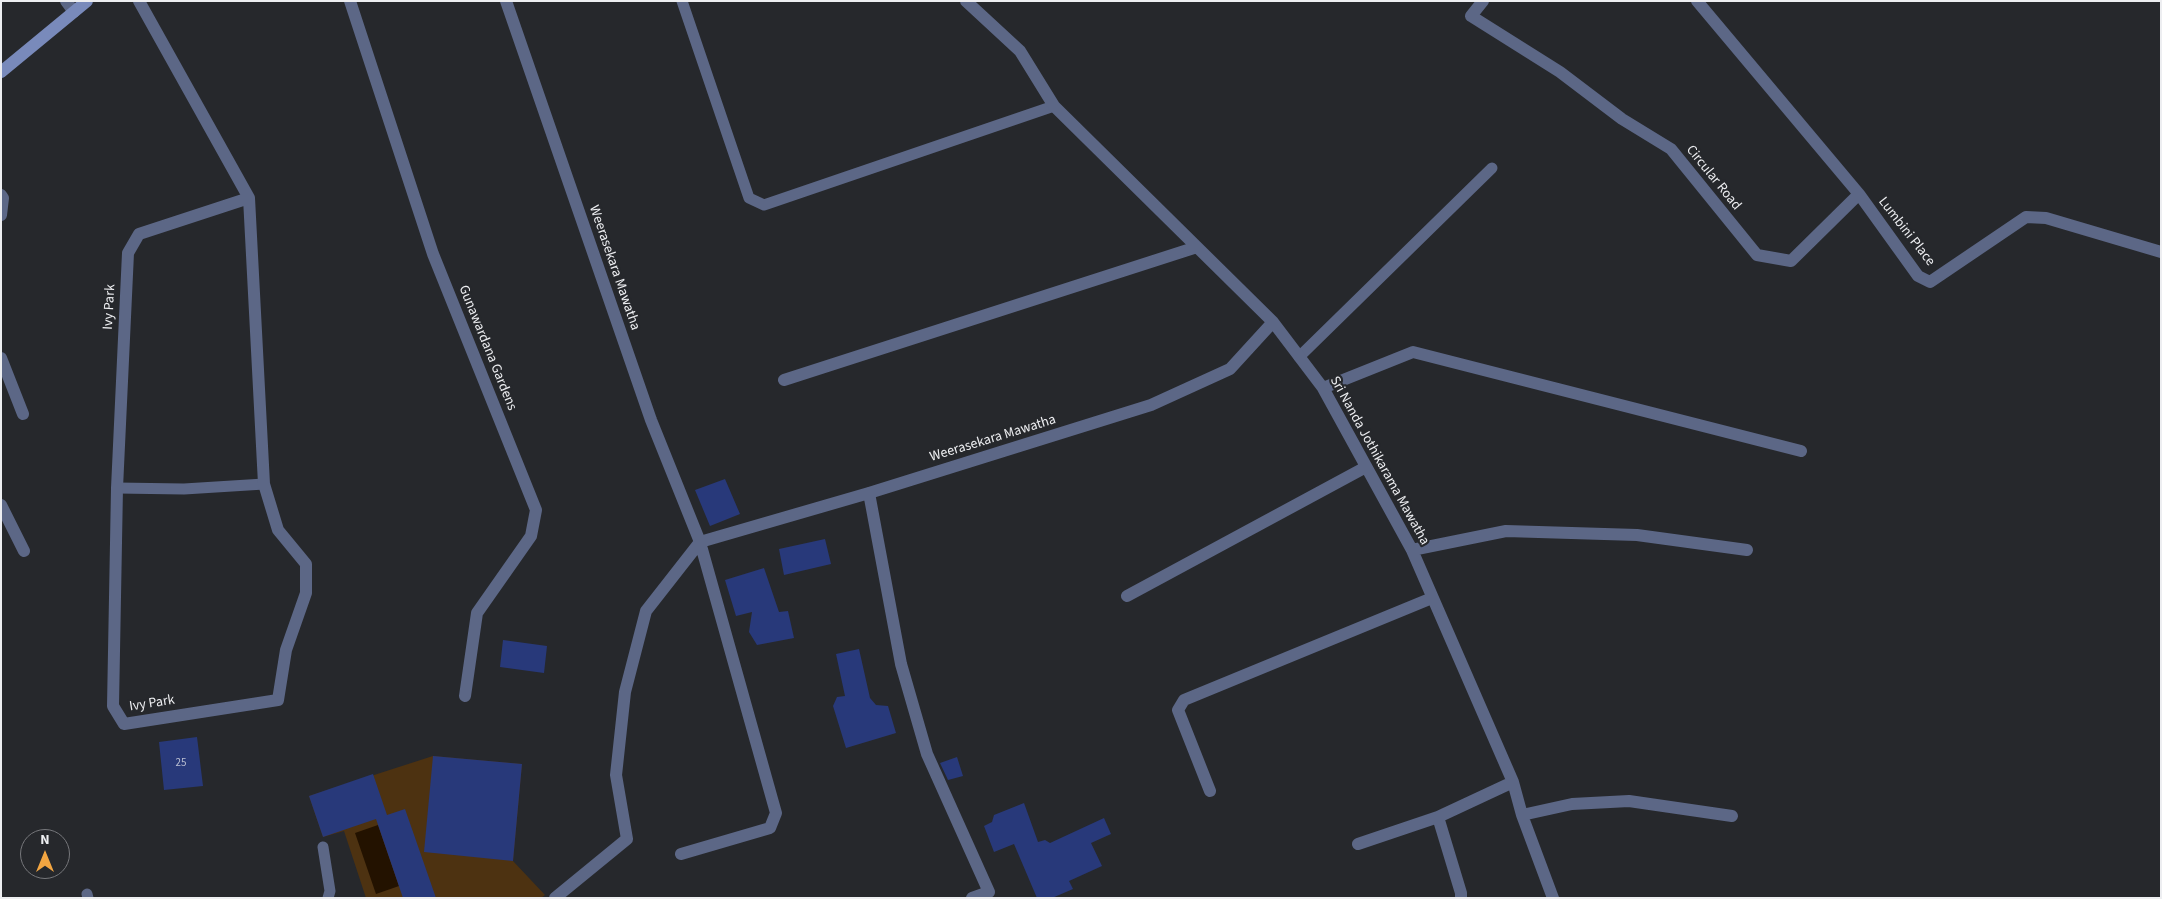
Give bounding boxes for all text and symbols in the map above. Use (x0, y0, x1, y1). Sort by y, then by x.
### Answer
street label: Circular Road (1682, 142, 1744, 214)
street label: Lumbini Place (1874, 194, 1938, 270)
street label: Weerasekara Mawatha (585, 203, 643, 333)
street label: Gunawardana Gardens (454, 283, 520, 413)
street label: Ivy Park (100, 284, 120, 330)
street label: Sri Nanda Jothikarama Mawatha (1326, 374, 1432, 548)
street label: Weerasekara Mawatha (928, 412, 1058, 466)
street label: Ivy Park (128, 692, 176, 716)
house number: 25 (176, 757, 186, 771)
north arrow (20, 829, 70, 879)
text: N (40, 830, 50, 850)

